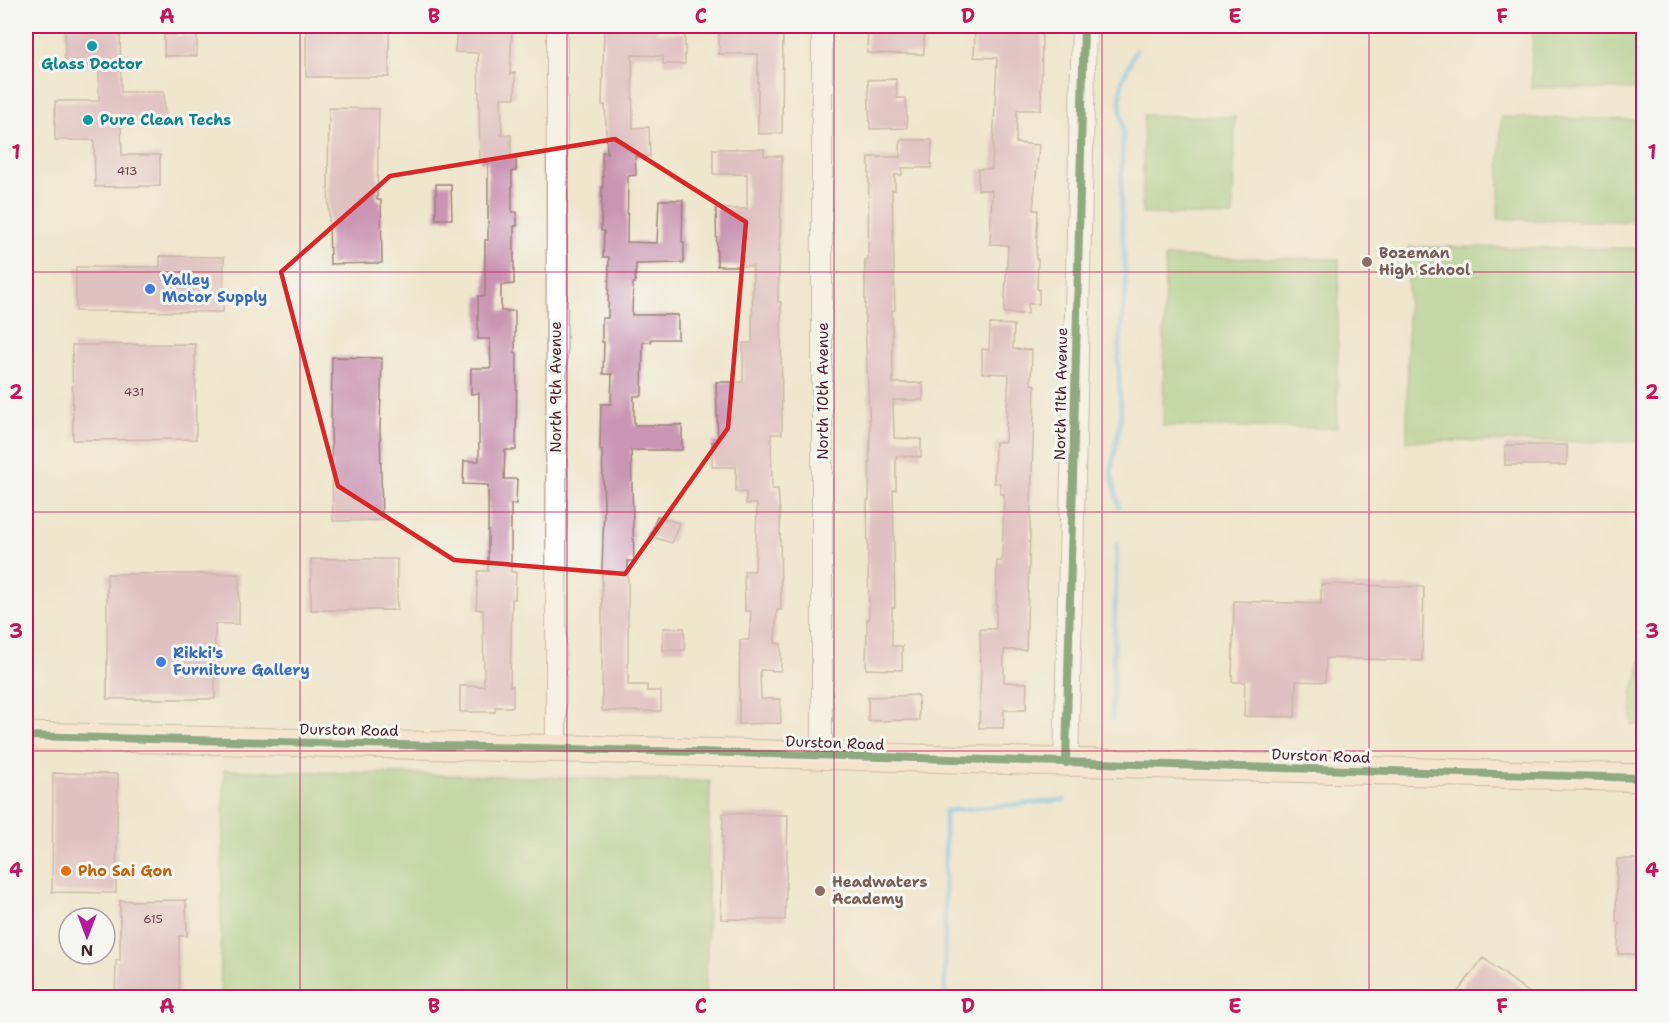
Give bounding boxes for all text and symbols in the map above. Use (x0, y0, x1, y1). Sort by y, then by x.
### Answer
text: A (159, 3, 175, 29)
text: B (428, 3, 440, 29)
text: C (695, 3, 707, 29)
text: D (961, 3, 975, 29)
text: E (1228, 3, 1242, 29)
text: F (1496, 3, 1508, 29)
marker: Glass Doctor (85, 39, 99, 53)
place label: Glass Doctor (41, 54, 143, 74)
place label: Pure Clean Techs (100, 110, 231, 130)
marker: Pure Clean Techs (81, 113, 95, 127)
text: 1 (11, 139, 21, 165)
text: 1 (1647, 139, 1657, 165)
house number: 413 (117, 163, 137, 179)
place label: Bozeman High School (1379, 243, 1470, 280)
marker: Bozeman High School (1360, 255, 1374, 269)
place label: Valley Motor Supply (162, 270, 267, 307)
marker: Valley Motor Supply (143, 282, 157, 296)
street label: North 9th Avenue (546, 321, 566, 453)
street label: North 10th Avenue (813, 322, 833, 460)
street label: North 11th Avenue (1050, 327, 1072, 461)
text: 2 (9, 379, 23, 405)
text: 2 (1645, 379, 1659, 405)
house number: 431 (124, 384, 144, 400)
text: 3 (9, 618, 23, 644)
text: 3 (1645, 618, 1659, 644)
place label: Rikki's Furniture Gallery (173, 643, 310, 680)
marker: Rikki's Furniture Gallery (154, 655, 168, 669)
street label: Durston Road (299, 719, 399, 741)
street label: Durston Road (785, 731, 885, 755)
street label: Durston Road (1271, 744, 1371, 768)
text: 4 (9, 857, 23, 883)
text: 4 (1645, 857, 1659, 883)
place label: Pho Sai Gon (78, 861, 172, 881)
marker: Pho Sai Gon (59, 864, 73, 878)
place label: Headwaters Academy (832, 872, 927, 909)
marker: Headwaters Academy (813, 884, 827, 898)
north arrow (57, 906, 117, 966)
house number: 615 (143, 911, 163, 927)
text: N (81, 940, 93, 961)
text: A (159, 993, 175, 1019)
text: B (428, 993, 440, 1019)
text: C (695, 993, 707, 1019)
text: D (961, 993, 975, 1019)
text: E (1228, 993, 1242, 1019)
text: F (1496, 993, 1508, 1019)

